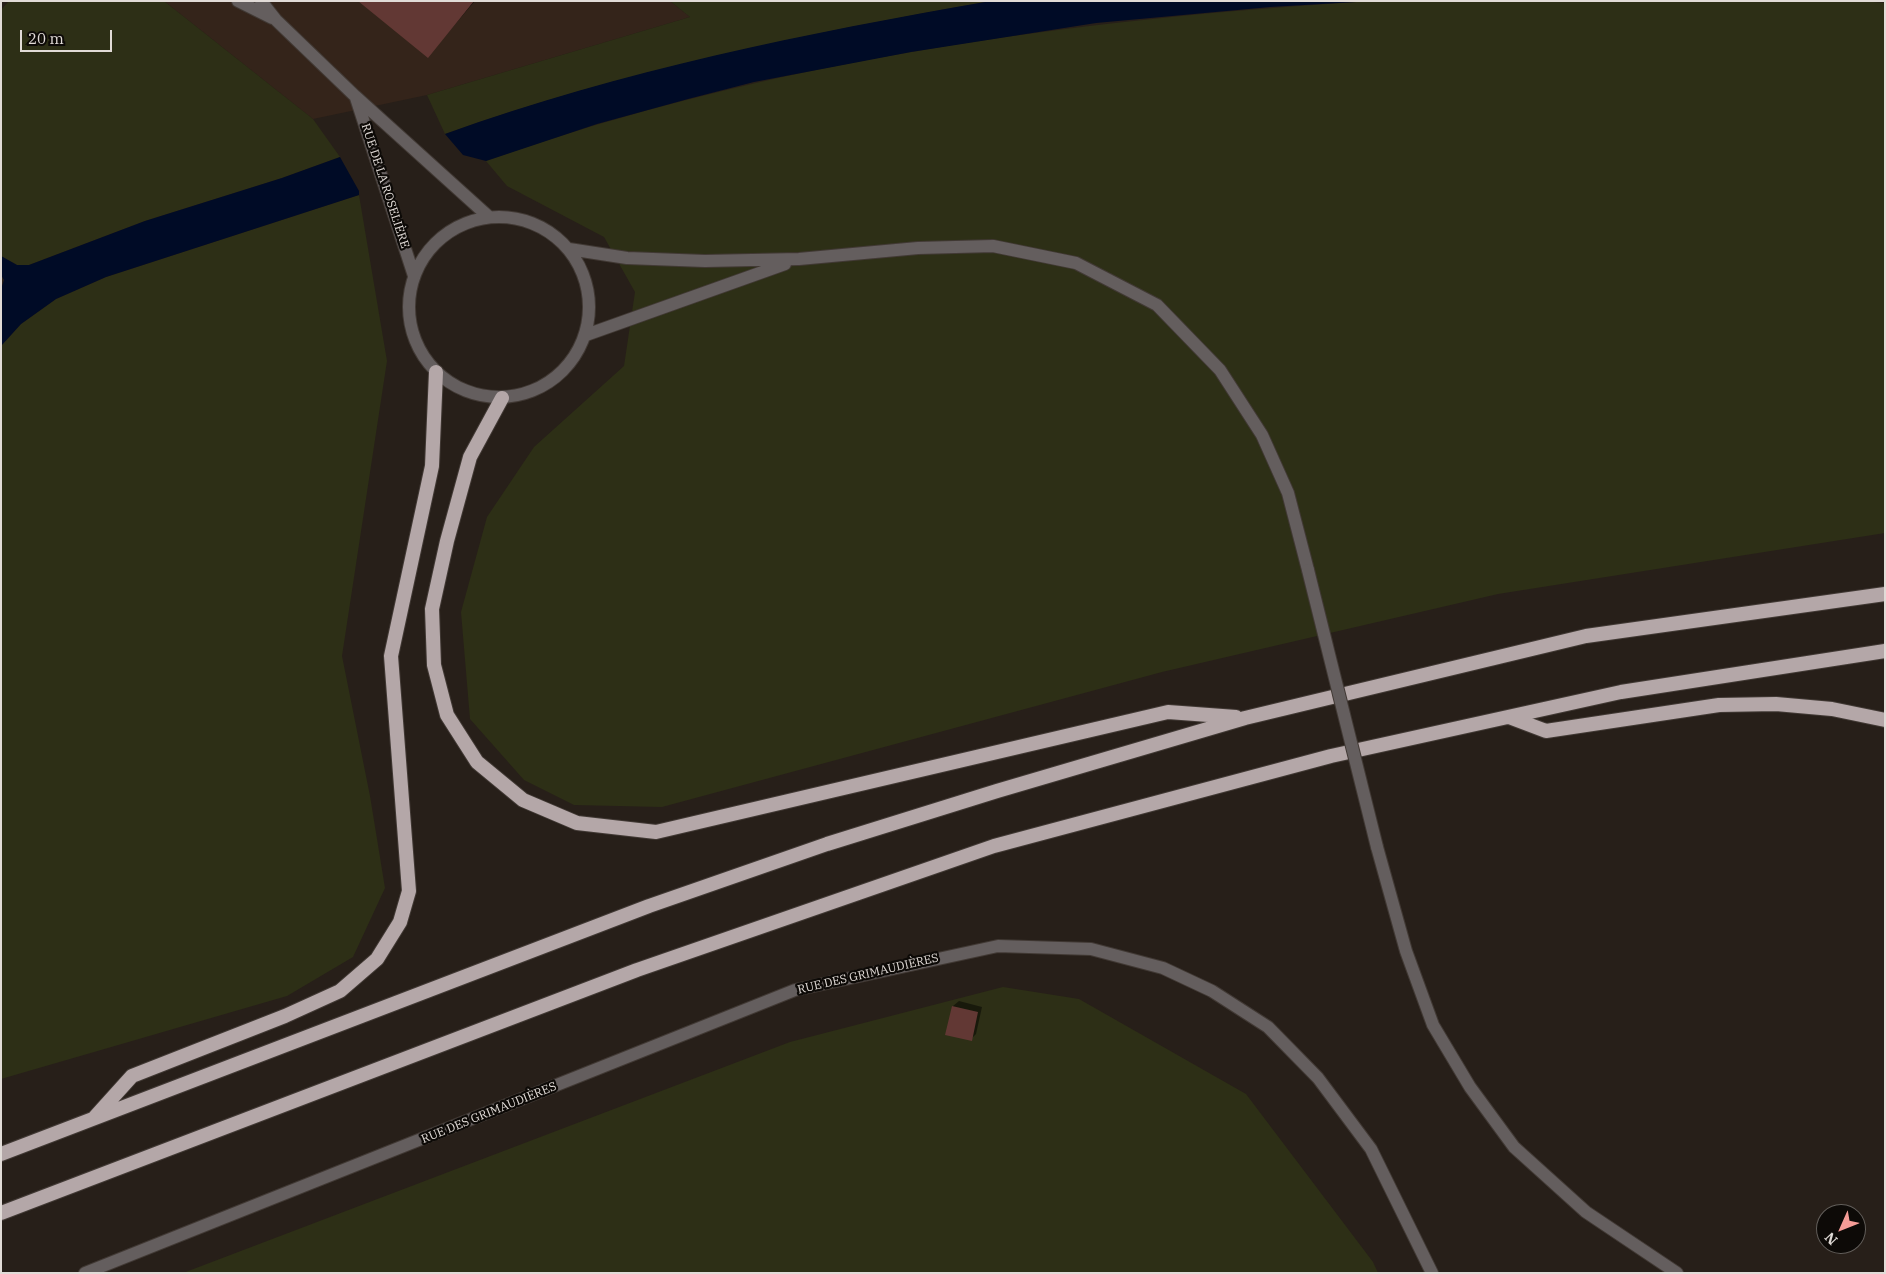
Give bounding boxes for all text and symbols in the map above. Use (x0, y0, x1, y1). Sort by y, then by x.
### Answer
scale bar (22, 20, 115, 52)
text: 20 m (28, 29, 64, 48)
street label: RUE DE LA ROSELIÈRE (358, 122, 412, 250)
street label: RUE DES GRIMAUDIÈRES (796, 951, 940, 997)
street label: RUE DES GRIMAUDIÈRES (419, 1079, 559, 1147)
north arrow (1816, 1204, 1866, 1254)
text: N (1821, 1228, 1841, 1249)

